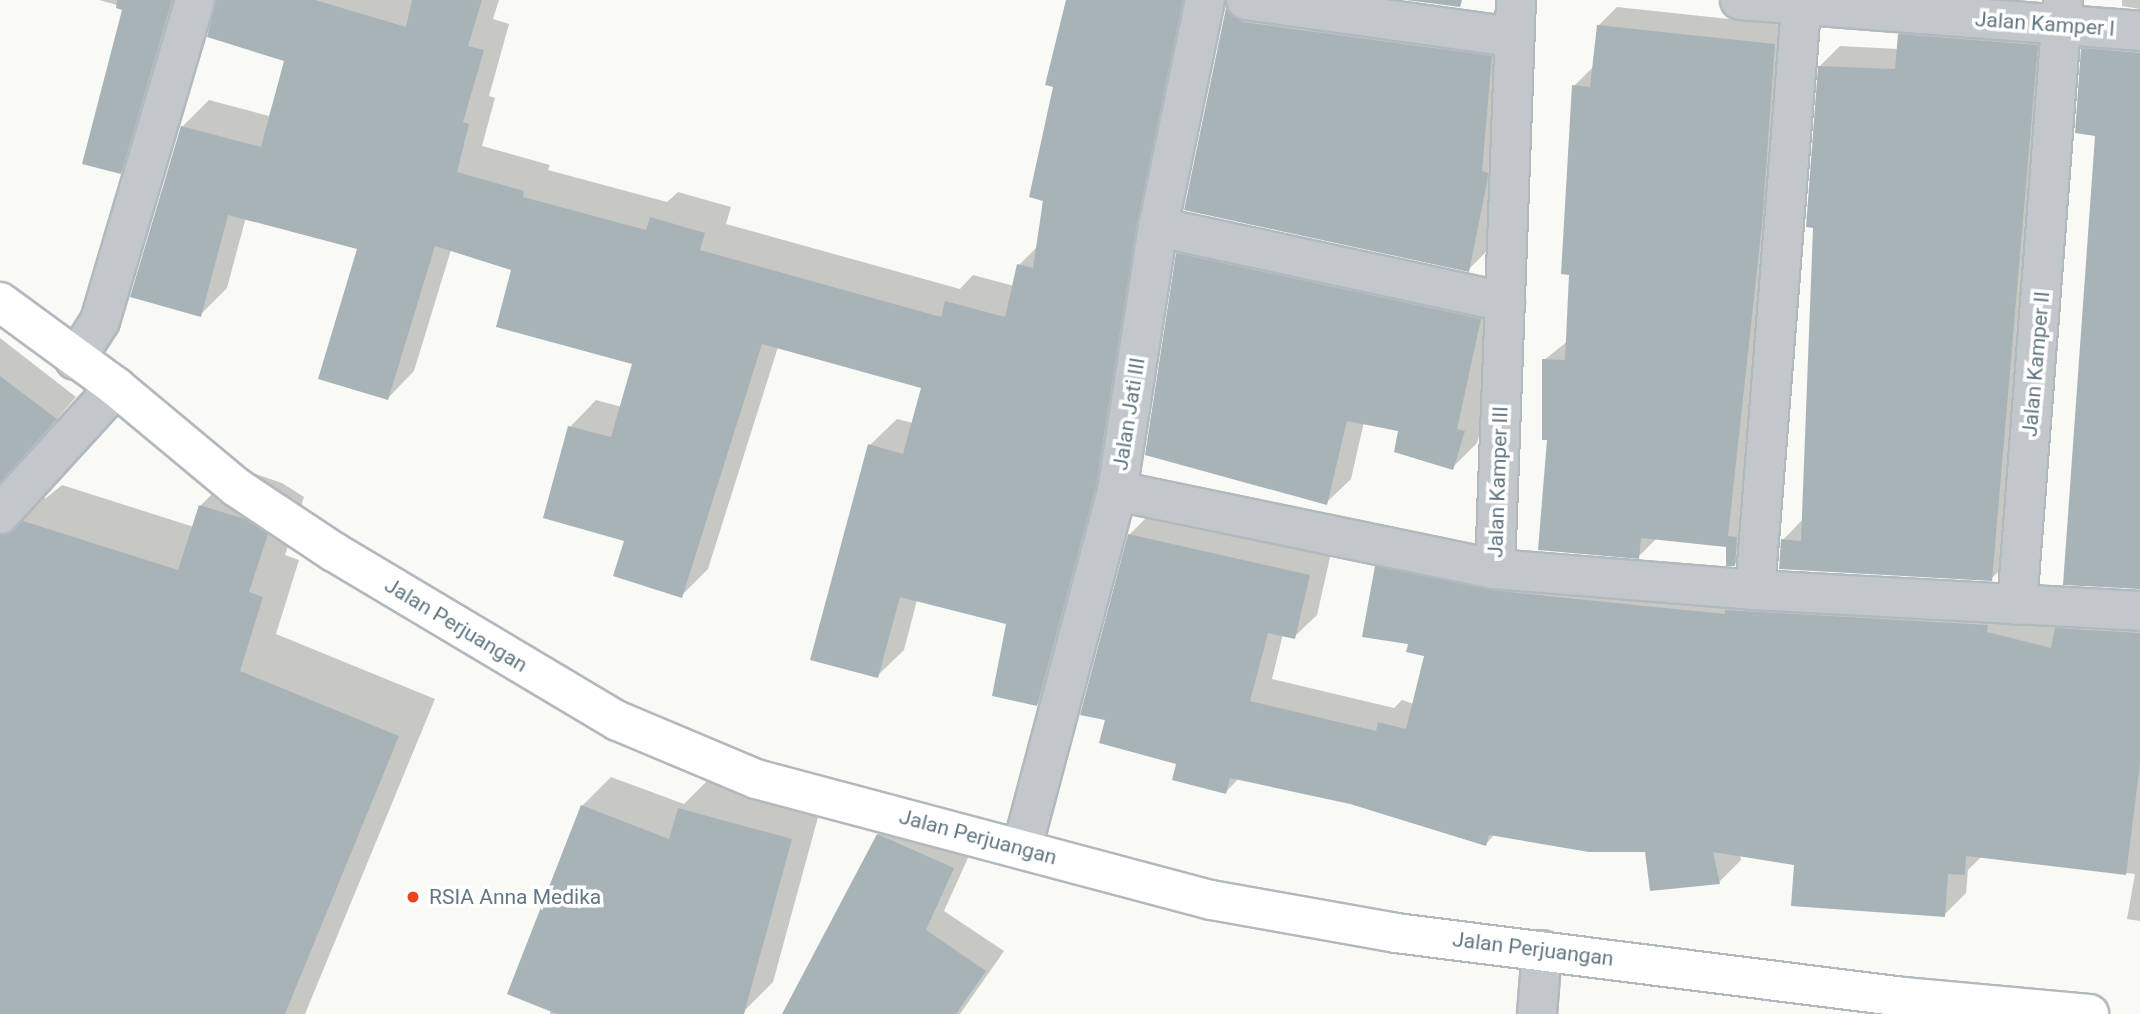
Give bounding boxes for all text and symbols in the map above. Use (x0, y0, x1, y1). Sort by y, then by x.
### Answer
street label: Jalan Kamper I (1974, 7, 2116, 41)
street label: Jalan Kamper II (2017, 290, 2055, 438)
street label: Jalan Jati III (1108, 356, 1150, 472)
street label: Jalan Kamper III (1483, 406, 1513, 558)
street label: Jalan Perjuangan (380, 572, 532, 678)
street label: Jalan Perjuangan (896, 804, 1060, 870)
place label: RSIA Anna Medika (429, 884, 601, 910)
marker: RSIA Anna Medika (403, 887, 423, 907)
street label: Jalan Perjuangan (1451, 927, 1615, 971)

